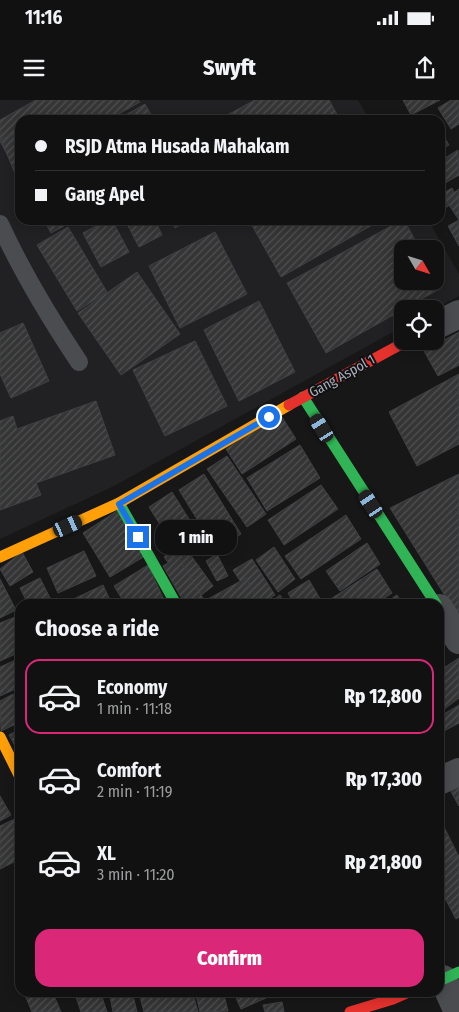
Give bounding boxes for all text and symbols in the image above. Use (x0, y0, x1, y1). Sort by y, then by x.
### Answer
text: 11:16 (25, 6, 62, 29)
icon: menu (20, 54, 48, 82)
text: Swyft (203, 54, 256, 81)
icon: share (411, 54, 439, 82)
text: RSJD Atma Husada Mahakam (65, 135, 289, 158)
text: Gang Apel (65, 183, 144, 206)
north arrow (394, 240, 444, 290)
map controls (394, 240, 444, 350)
button: locate (394, 300, 444, 350)
street label: Gang Aspol 1 (306, 351, 378, 401)
route start (258, 406, 280, 428)
car (307, 411, 336, 445)
car (356, 487, 385, 521)
car (51, 513, 84, 539)
callout: 1 min (156, 520, 238, 554)
route end (127, 526, 149, 548)
text: 1 min (179, 528, 213, 547)
text: Choose a ride (35, 615, 159, 642)
icon: car (37, 674, 82, 719)
text: Economy (97, 676, 167, 699)
text: Rp 12,800 (344, 685, 422, 708)
text: 1 min · 11:18 (97, 699, 172, 718)
icon: car (37, 757, 82, 802)
text: Comfort (97, 759, 161, 782)
text: Rp 17,300 (346, 768, 422, 791)
text: 2 min · 11:19 (97, 782, 173, 801)
icon: car (37, 840, 82, 885)
text: XL (97, 842, 116, 865)
text: Rp 21,800 (345, 851, 422, 874)
text: 3 min · 11:20 (97, 865, 175, 884)
button: Confirm (35, 929, 424, 987)

